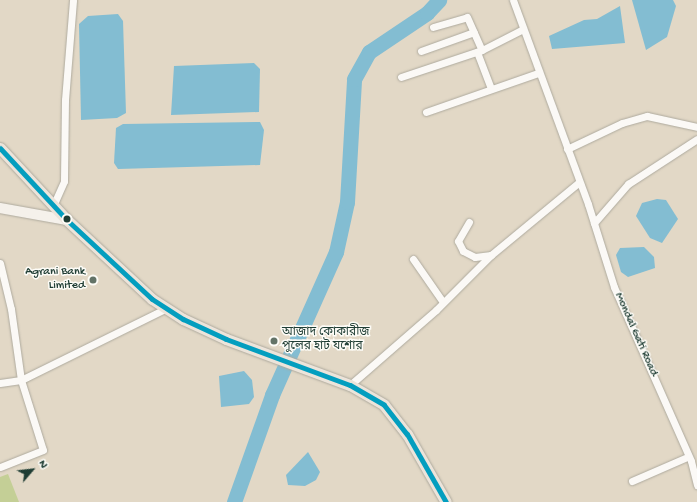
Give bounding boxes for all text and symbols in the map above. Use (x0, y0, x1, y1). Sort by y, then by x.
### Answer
unlabelled marker (62, 214, 72, 224)
place label: Agrani Bank Limited (25, 266, 85, 294)
marker: Agrani Bank Limited (88, 275, 98, 285)
street label: Mondal Gati Road (610, 291, 660, 379)
place label: আজাদ কোকারীজ পুলের হাট যশোর (282, 327, 370, 355)
marker: আজাদ কোকারীজ পুলের হাট যশোর (269, 336, 279, 346)
north arrow (12, 450, 52, 490)
text: N (36, 458, 50, 470)

